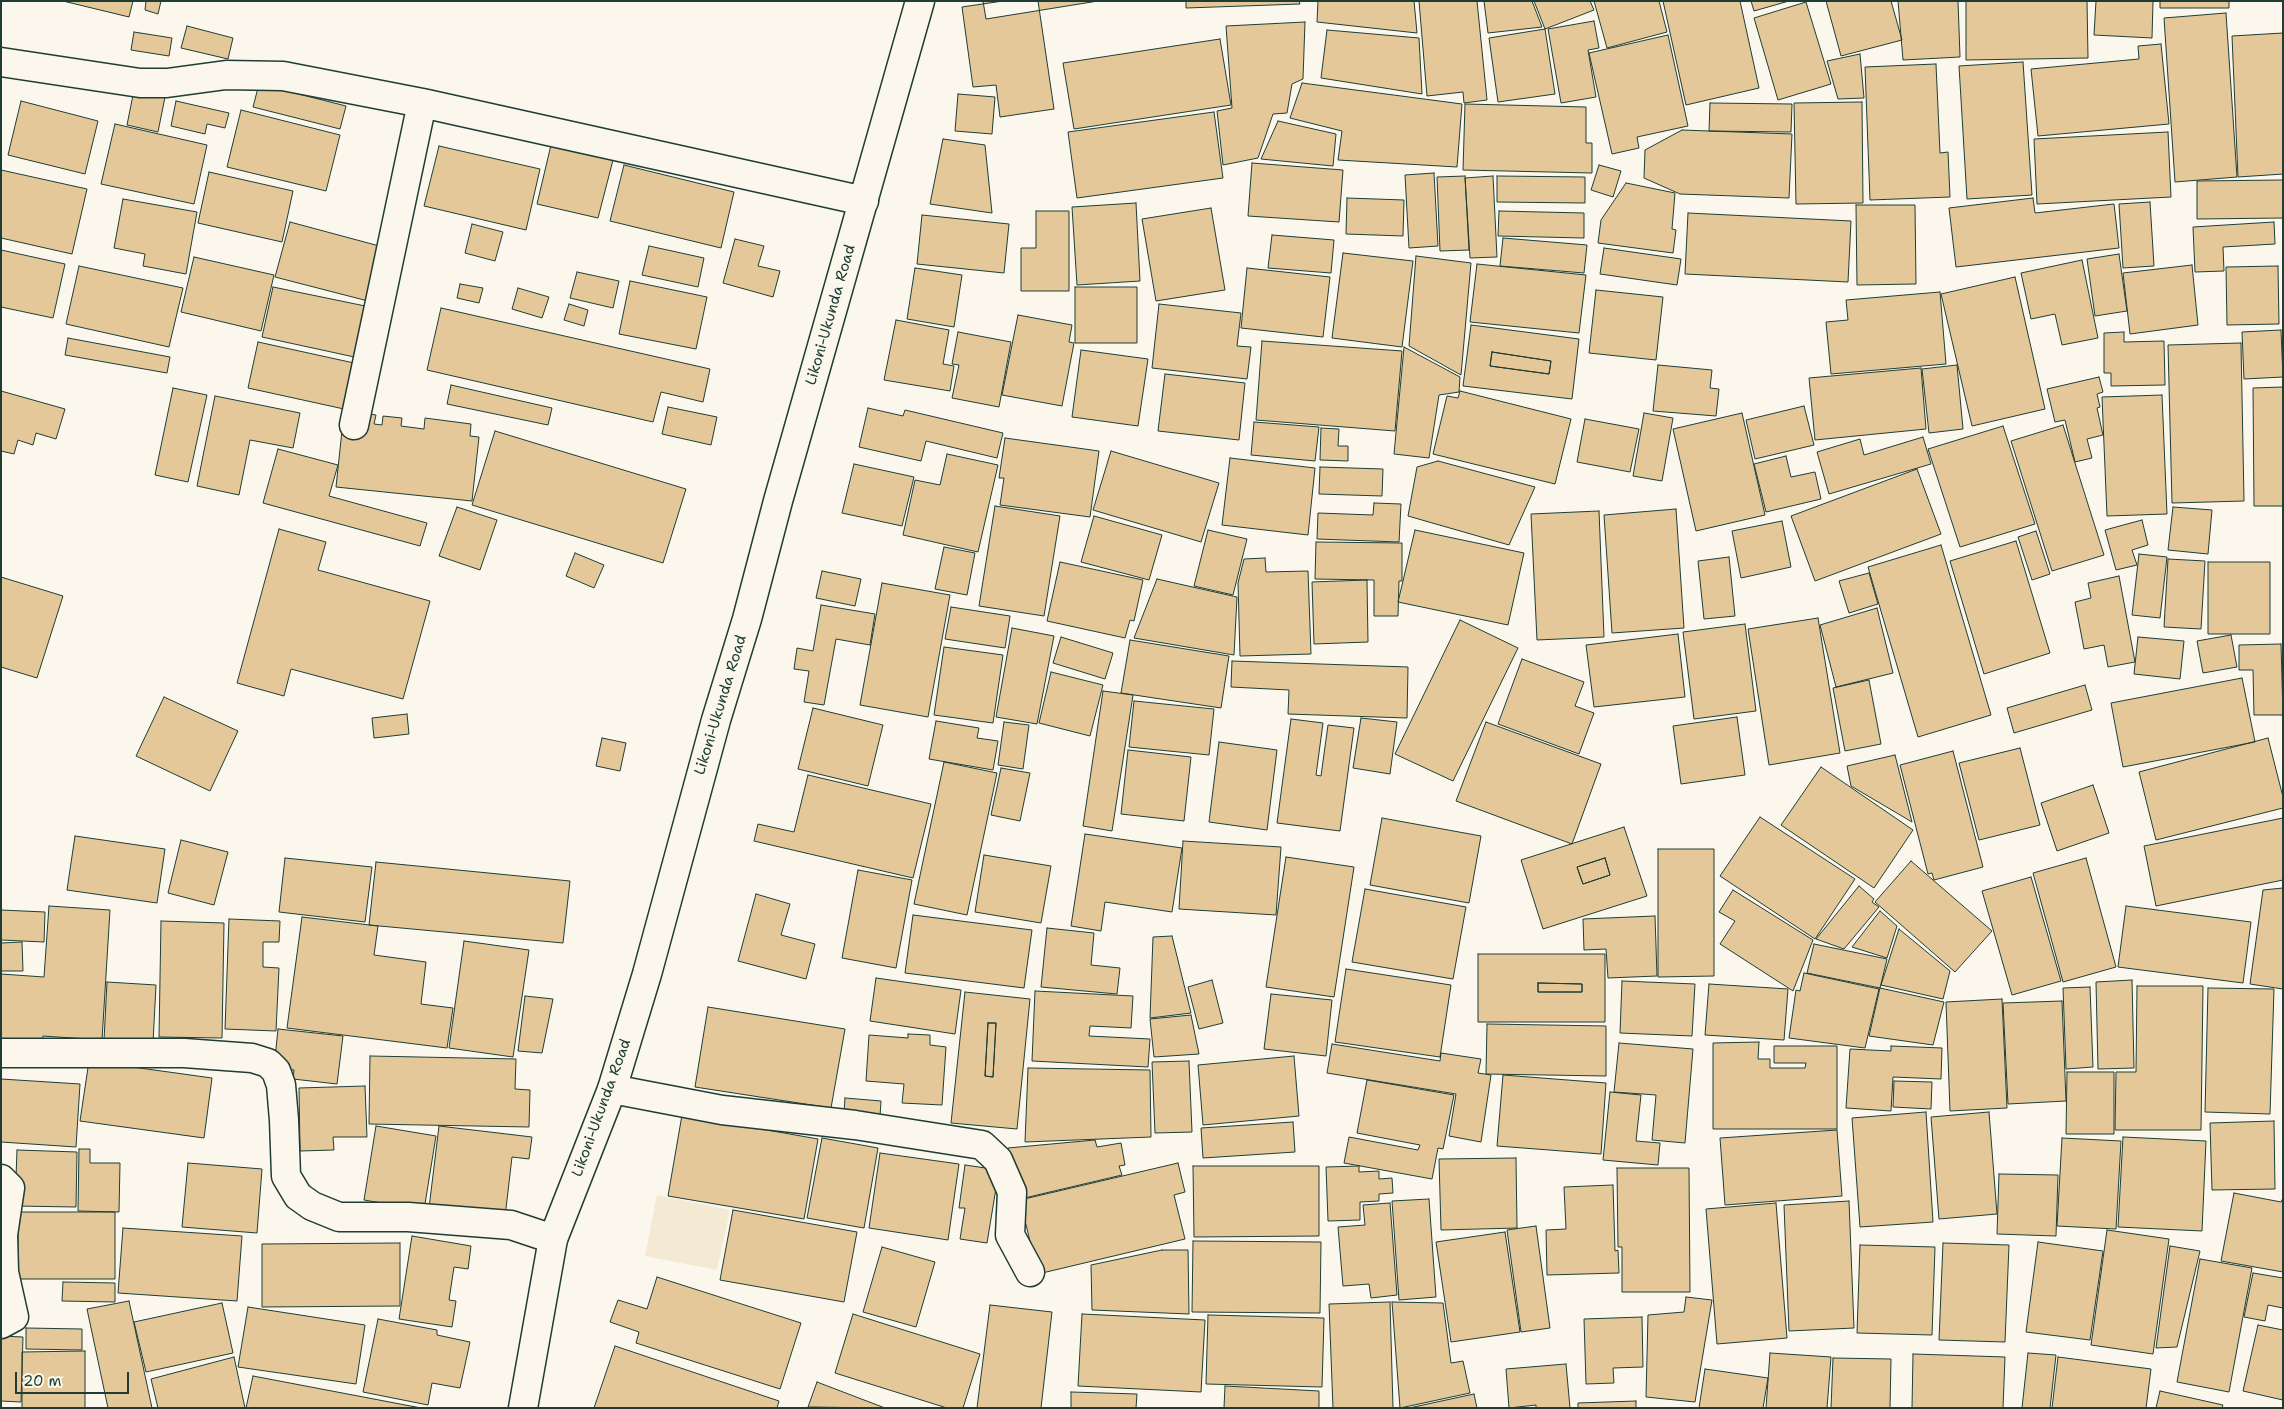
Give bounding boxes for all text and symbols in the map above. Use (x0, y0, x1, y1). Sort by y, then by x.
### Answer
street label: Likoni-Ukunda Road (802, 243, 860, 387)
street label: Likoni-Ukunda Road (691, 633, 751, 777)
street label: Likoni-Ukunda Road (569, 1037, 635, 1179)
scale bar (18, 1362, 131, 1394)
text: 20 m (23, 1371, 62, 1391)

